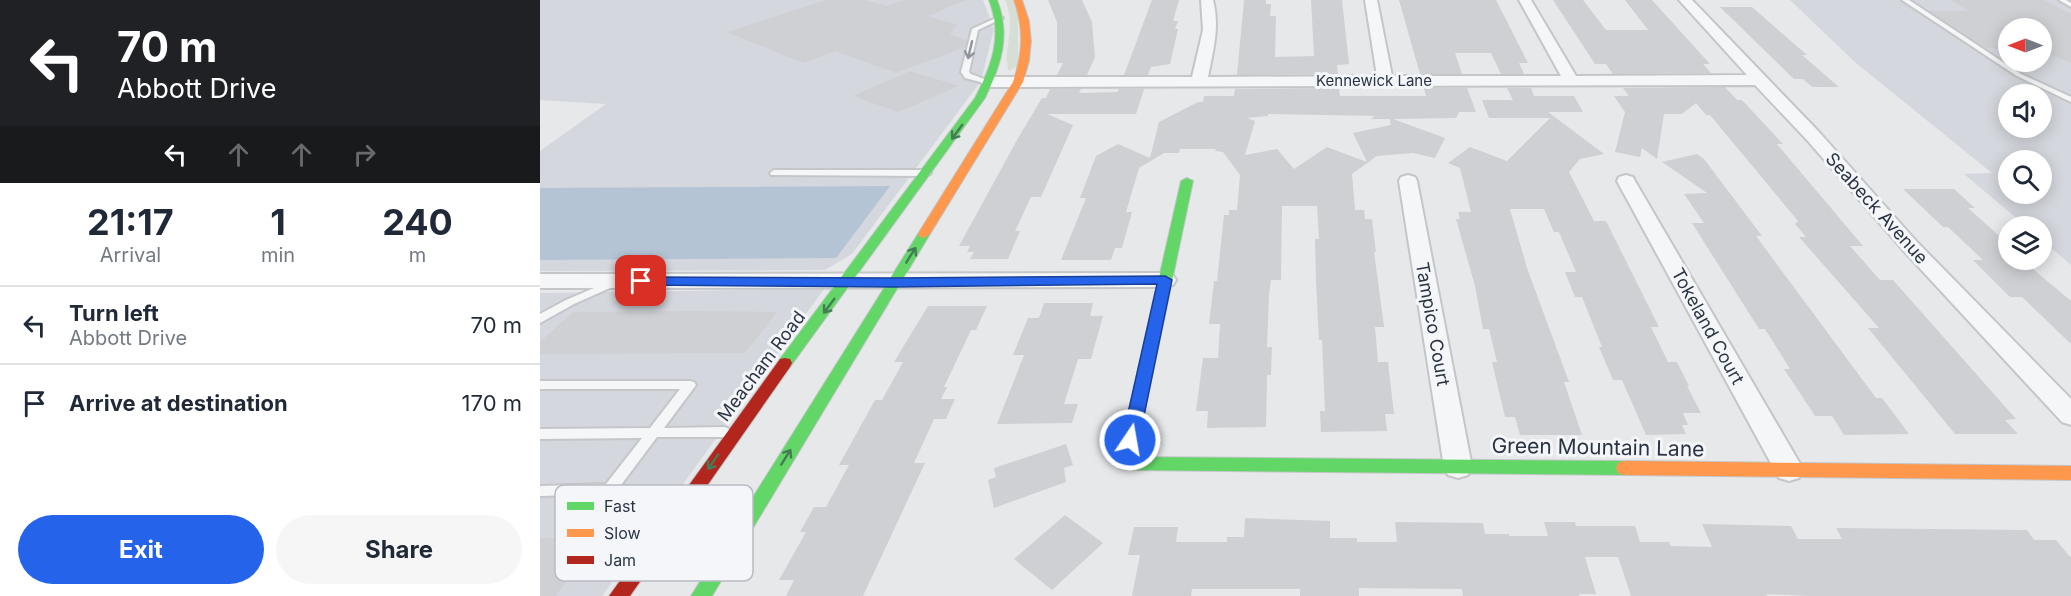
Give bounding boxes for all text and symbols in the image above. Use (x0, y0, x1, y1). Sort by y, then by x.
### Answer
north arrow (1998, 18, 2052, 72)
map controls (1998, 18, 2052, 270)
text: 70 m (117, 21, 217, 72)
icon: left (18, 24, 96, 102)
one-way arrow (964, 40, 976, 59)
street label: Kennewick Lane (1316, 71, 1432, 90)
text: Abbott Drive (117, 72, 276, 105)
button: sound (1998, 84, 2052, 138)
one-way arrow (951, 123, 963, 139)
icon: left (159, 138, 192, 171)
icon: ahead (222, 138, 255, 171)
icon: ahead (285, 138, 318, 171)
icon: right (348, 138, 381, 171)
street label: Seabeck Avenue (1822, 148, 1932, 268)
button: search (1998, 150, 2052, 204)
text: 21:17 (87, 200, 174, 244)
text: 1 (270, 200, 286, 244)
text: 240 (382, 200, 453, 244)
button: layers (1998, 216, 2052, 270)
text: Arrival (100, 243, 161, 267)
text: min (261, 243, 295, 267)
text: m (409, 243, 426, 267)
one-way arrow (905, 247, 917, 264)
pin (615, 255, 666, 306)
street label: Tampico Court (1412, 261, 1454, 388)
icon: arrive (624, 264, 657, 297)
street label: Tokeland Court (1667, 264, 1749, 388)
one-way arrow (822, 297, 835, 313)
text: Turn left (69, 300, 159, 326)
street label: Meacham Road (713, 307, 809, 425)
icon: left (18, 309, 51, 342)
text: 70 m (471, 312, 522, 338)
text: Abbott Drive (69, 326, 187, 350)
icon: arrive (18, 387, 51, 420)
text: Arrive at destination (69, 390, 288, 416)
text: 170 m (462, 390, 522, 416)
position arrow (1098, 408, 1162, 472)
street label: Green Mountain Lane (1491, 433, 1705, 461)
one-way arrow (781, 449, 793, 466)
one-way arrow (707, 454, 719, 470)
legend (555, 485, 753, 581)
text: Fast (604, 496, 636, 516)
button: Exit (18, 515, 264, 584)
button: Share (276, 515, 522, 584)
text: Slow (604, 523, 641, 543)
text: Jam (604, 550, 636, 570)

